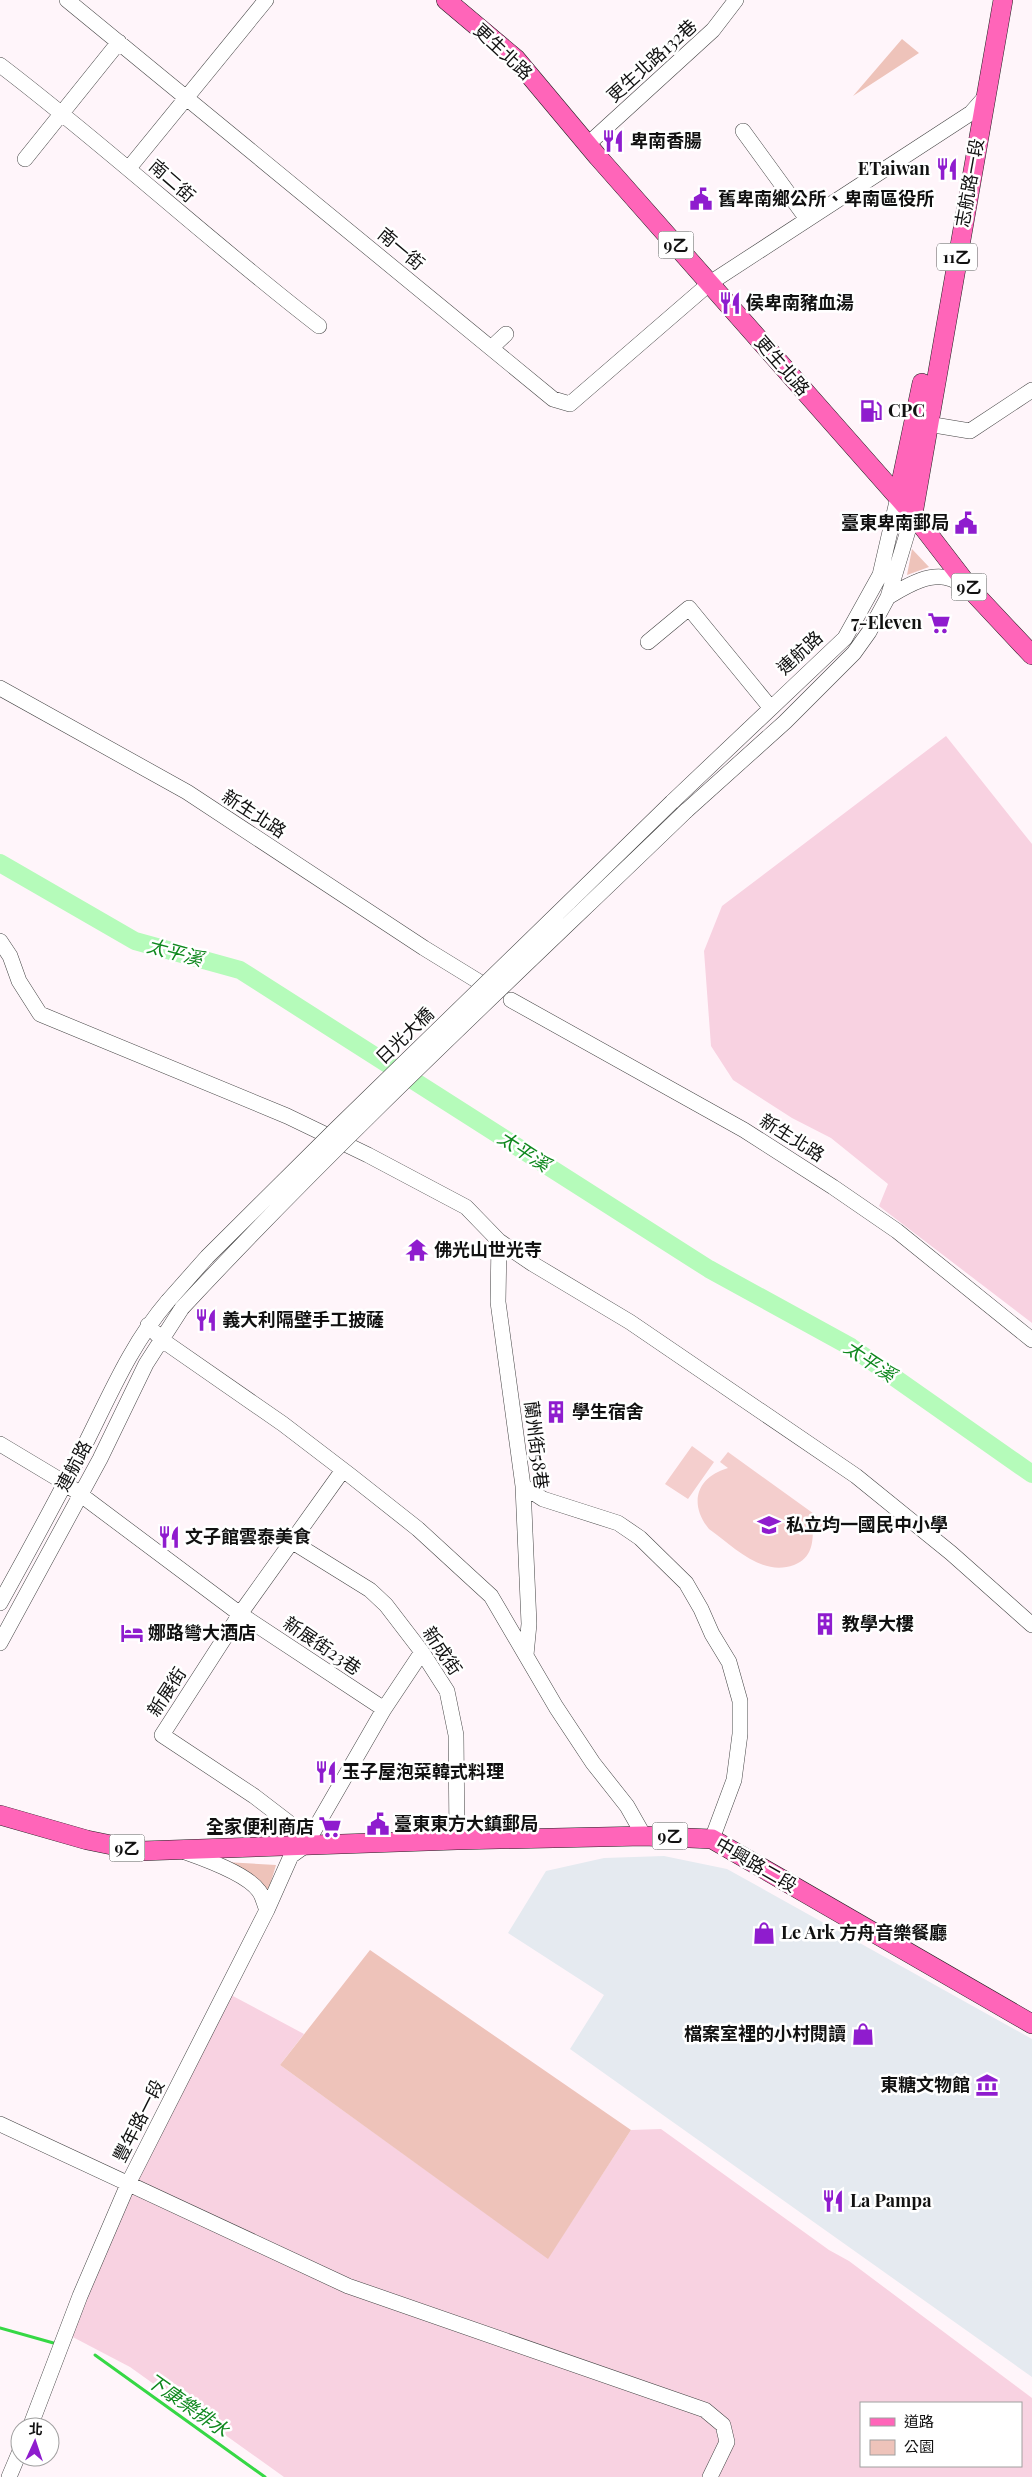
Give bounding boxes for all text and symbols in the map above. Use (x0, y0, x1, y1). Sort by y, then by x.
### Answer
street label: 更生北路132巷 (601, 14, 701, 107)
street label: 更生北路 (469, 18, 538, 85)
restaurant icon: 卑南香腸 (600, 128, 626, 154)
place label: 卑南香腸 (630, 128, 702, 152)
street label: 志航路一段 (949, 136, 989, 229)
street label: 南二街 (144, 153, 201, 207)
place label: ETaiwan (858, 156, 930, 180)
restaurant icon: ETaiwan (934, 156, 960, 182)
public building icon: 舊卑南鄉公所、卑南區役所 (688, 186, 714, 212)
place label: 舊卑南鄉公所、卑南區役所 (718, 186, 934, 210)
street label: 南一街 (373, 222, 430, 275)
road number: 9乙 (658, 232, 694, 258)
road number: 11乙 (937, 243, 977, 270)
restaurant icon: 侯卑南豬血湯 (717, 290, 743, 316)
place label: 侯卑南豬血湯 (746, 290, 854, 314)
street label: 更生北路 (750, 330, 815, 400)
fuel station icon: CPC (858, 398, 884, 424)
place label: CPC (888, 398, 925, 422)
place label: 臺東卑南郵局 (841, 510, 949, 534)
public building icon: 臺東卑南郵局 (953, 510, 979, 536)
road number: 9乙 (952, 574, 986, 600)
place label: 7-Eleven (851, 610, 922, 634)
supermarket icon: 7-Eleven (926, 610, 952, 636)
street label: 連航路 (771, 625, 827, 679)
street label: 新生北路 (218, 783, 291, 843)
water label: 太平溪 (144, 931, 209, 972)
street label: 日光大橋 (370, 1002, 439, 1069)
street label: 新生北路 (756, 1108, 829, 1166)
water label: 太平溪 (494, 1124, 558, 1178)
temple icon: 佛光山世光寺 (404, 1237, 430, 1263)
place label: 佛光山世光寺 (434, 1237, 542, 1261)
restaurant icon: 義大利隔壁手工披薩 (193, 1307, 219, 1333)
place label: 義大利隔壁手工披薩 (222, 1307, 384, 1331)
water label: 太平溪 (840, 1333, 904, 1389)
street label: 蘭州街58巷 (520, 1399, 554, 1490)
building icon: 學生宿舍 (543, 1399, 569, 1425)
place label: 學生宿舍 (572, 1399, 644, 1423)
street label: 連航路 (50, 1436, 96, 1495)
school or university icon: 私立均一國民中小學 (756, 1512, 782, 1538)
place label: 私立均一國民中小學 (786, 1512, 948, 1536)
restaurant icon: 文子館雲泰美食 (156, 1524, 182, 1550)
place label: 文子館雲泰美食 (185, 1524, 311, 1548)
street label: 新展街23巷 (279, 1610, 366, 1680)
building icon: 教學大樓 (812, 1611, 838, 1637)
place label: 教學大樓 (842, 1611, 914, 1635)
hotel icon: 娜路彎大酒店 (119, 1620, 145, 1646)
place label: 娜路彎大酒店 (148, 1620, 256, 1644)
street label: 新成街 (418, 1621, 468, 1680)
street label: 新展街 (141, 1662, 191, 1721)
restaurant icon: 玉子屋泡菜韓式料理 (313, 1759, 339, 1785)
place label: 玉子屋泡菜韓式料理 (342, 1759, 504, 1783)
public building icon: 臺東東方大鎮郵局 (365, 1811, 391, 1837)
place label: 臺東東方大鎮郵局 (394, 1811, 538, 1835)
place label: 全家便利商店 (206, 1814, 314, 1838)
supermarket icon: 全家便利商店 (317, 1814, 343, 1840)
road number: 9乙 (652, 1822, 688, 1850)
street label: 中興路二段 (712, 1831, 801, 1897)
road number: 9乙 (110, 1835, 144, 1862)
shop icon: Le Ark 方舟音樂餐廳 (751, 1920, 777, 1946)
place label: Le Ark 方舟音樂餐廳 (781, 1920, 947, 1944)
place label: 檔案室裡的小村閱讀 (684, 2021, 846, 2045)
shop icon: 檔案室裡的小村閱讀 (850, 2021, 876, 2047)
place label: 東糖文物館 (880, 2072, 970, 2096)
museum icon: 東糖文物館 (974, 2072, 1000, 2098)
street label: 豐年路一段 (107, 2075, 169, 2166)
restaurant icon: La Pampa (820, 2188, 846, 2214)
place label: La Pampa (850, 2188, 932, 2212)
water label: 下康樂排水 (142, 2366, 236, 2443)
legend (860, 2402, 1022, 2467)
text: 道路 (904, 2411, 934, 2431)
north arrow (10, 2417, 60, 2467)
text: 北 (28, 2419, 43, 2438)
text: 公園 (904, 2436, 934, 2456)

